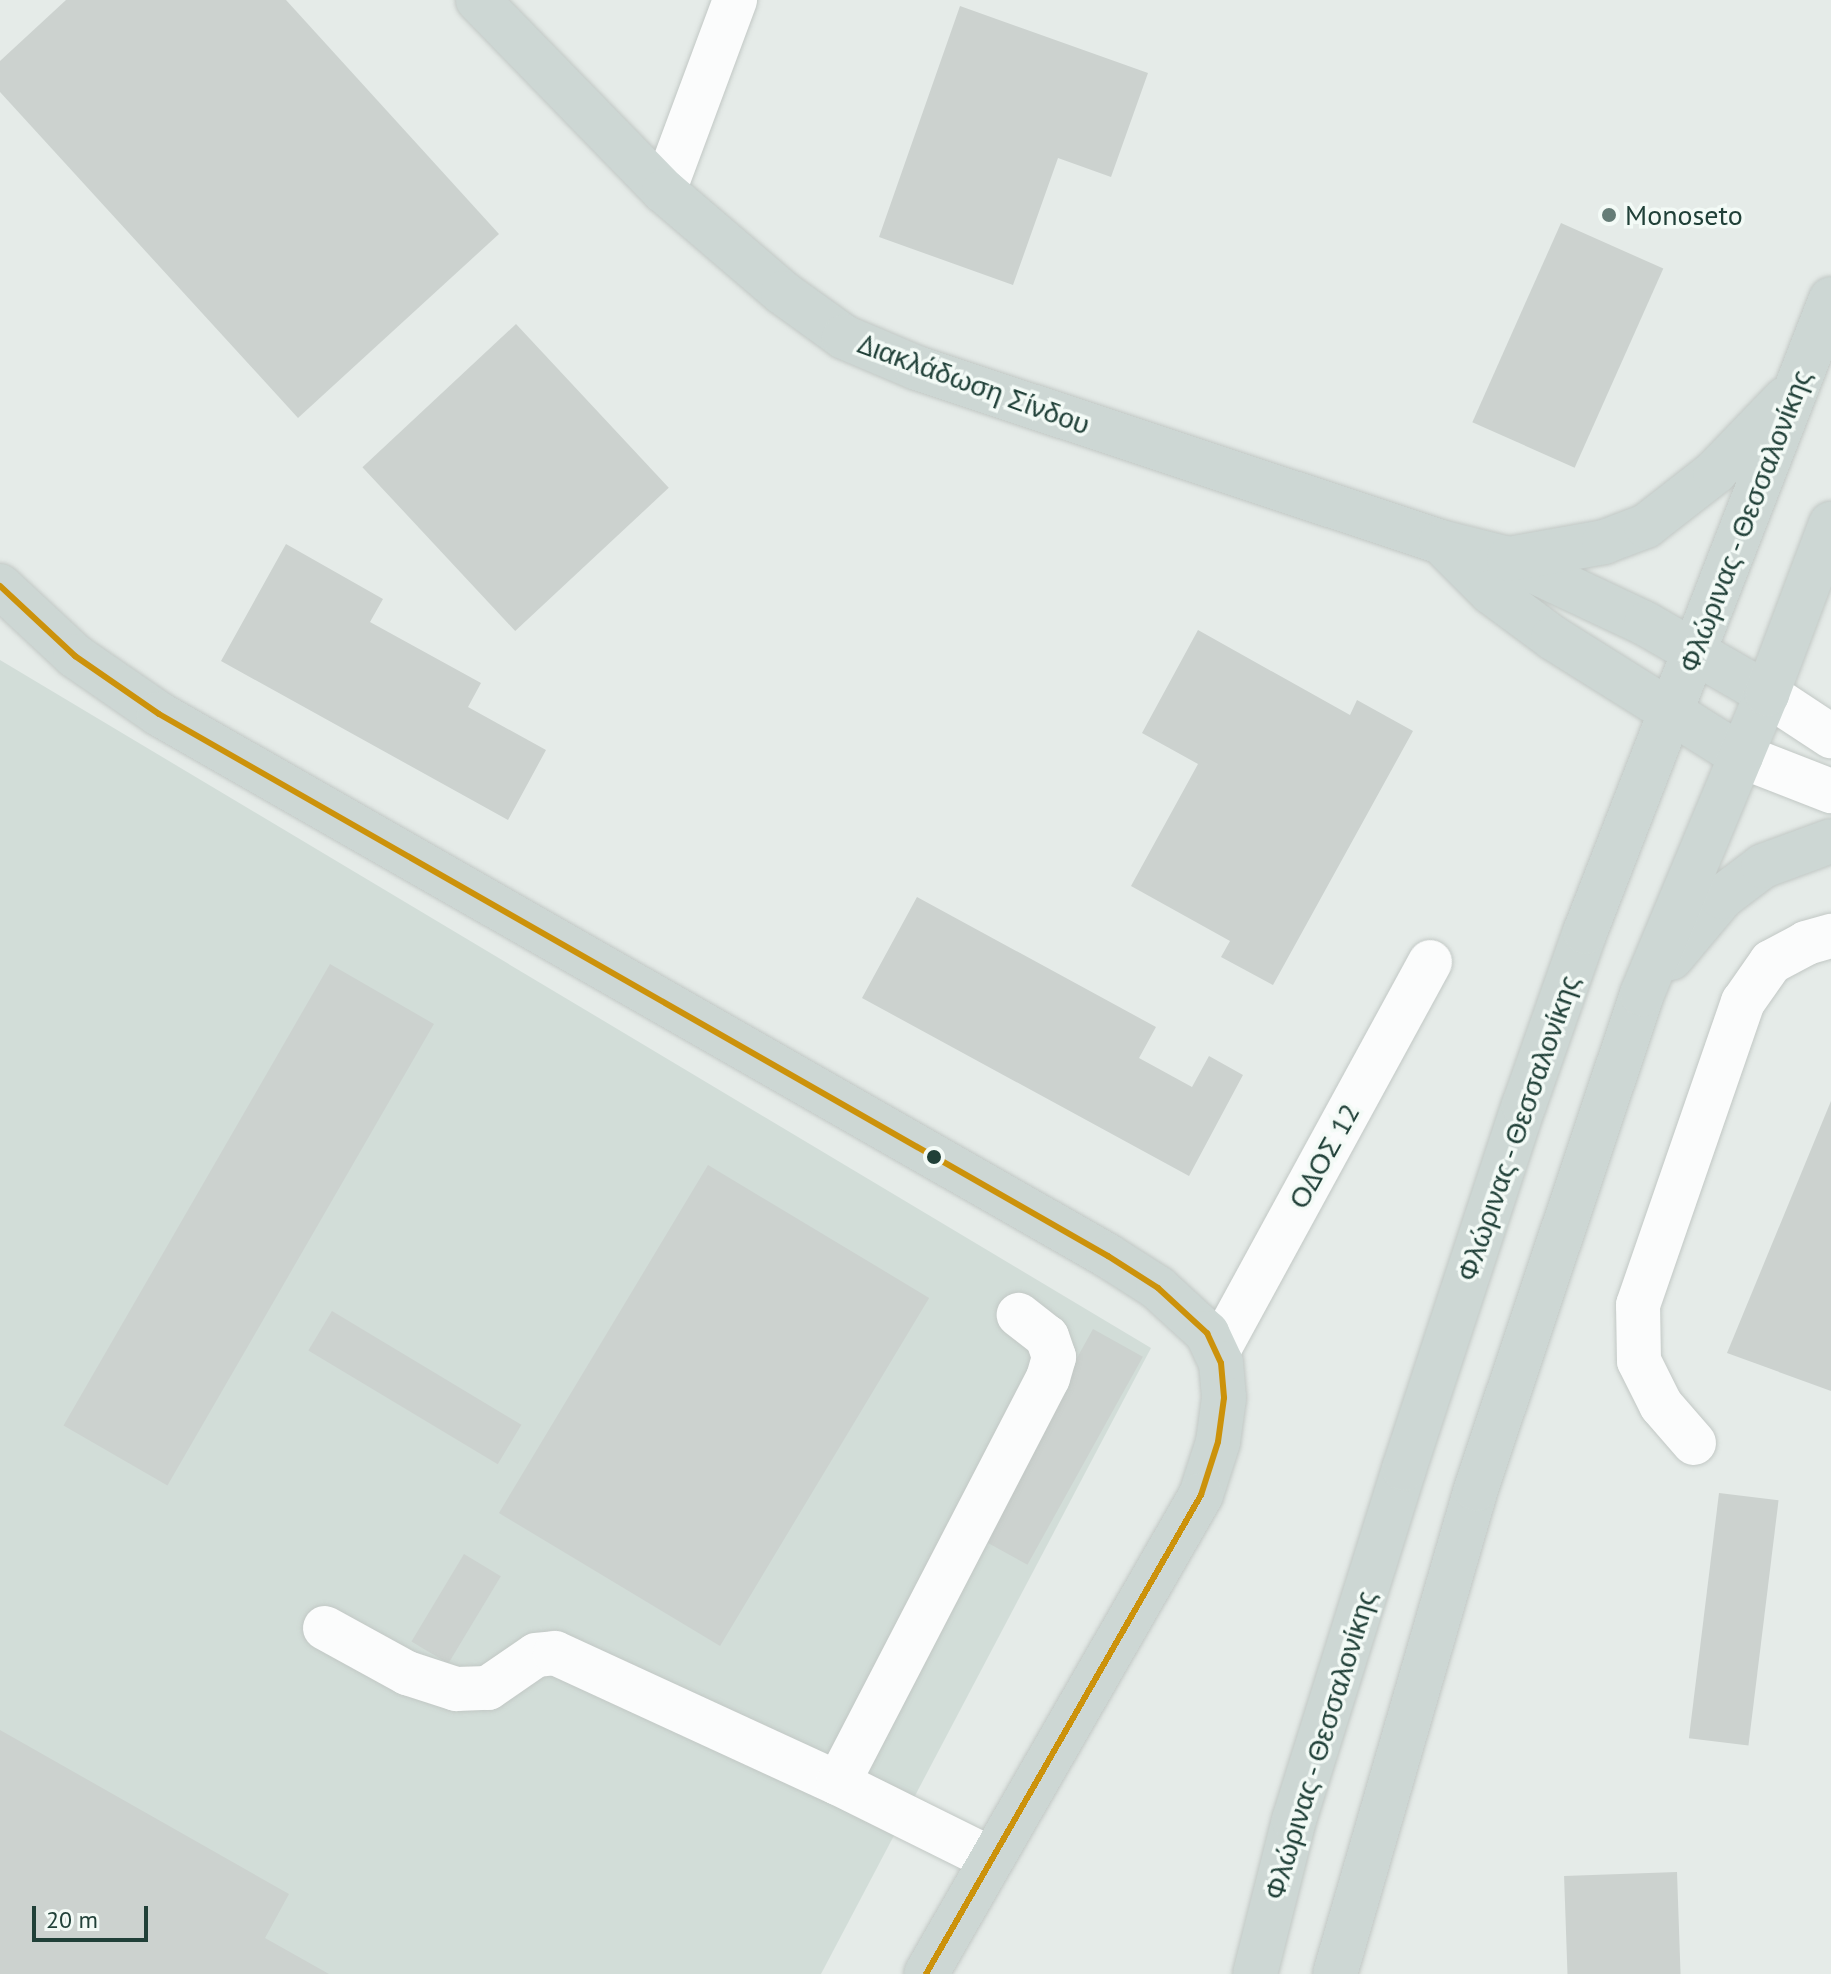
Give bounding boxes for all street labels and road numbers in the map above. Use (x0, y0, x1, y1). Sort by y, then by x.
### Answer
street label: Διακλάδωση Σίνδου (854, 327, 1094, 441)
street label: Φλώρινας - Θεσσαλονίκης (1671, 363, 1819, 679)
street label: Φλώρινας - Θεσσαλονίκης (1449, 968, 1587, 1288)
street label: ΟΔΟΣ 12 (1281, 1098, 1367, 1214)
street label: Φλώρινας - Θεσσαλονίκης (1256, 1584, 1384, 1906)

